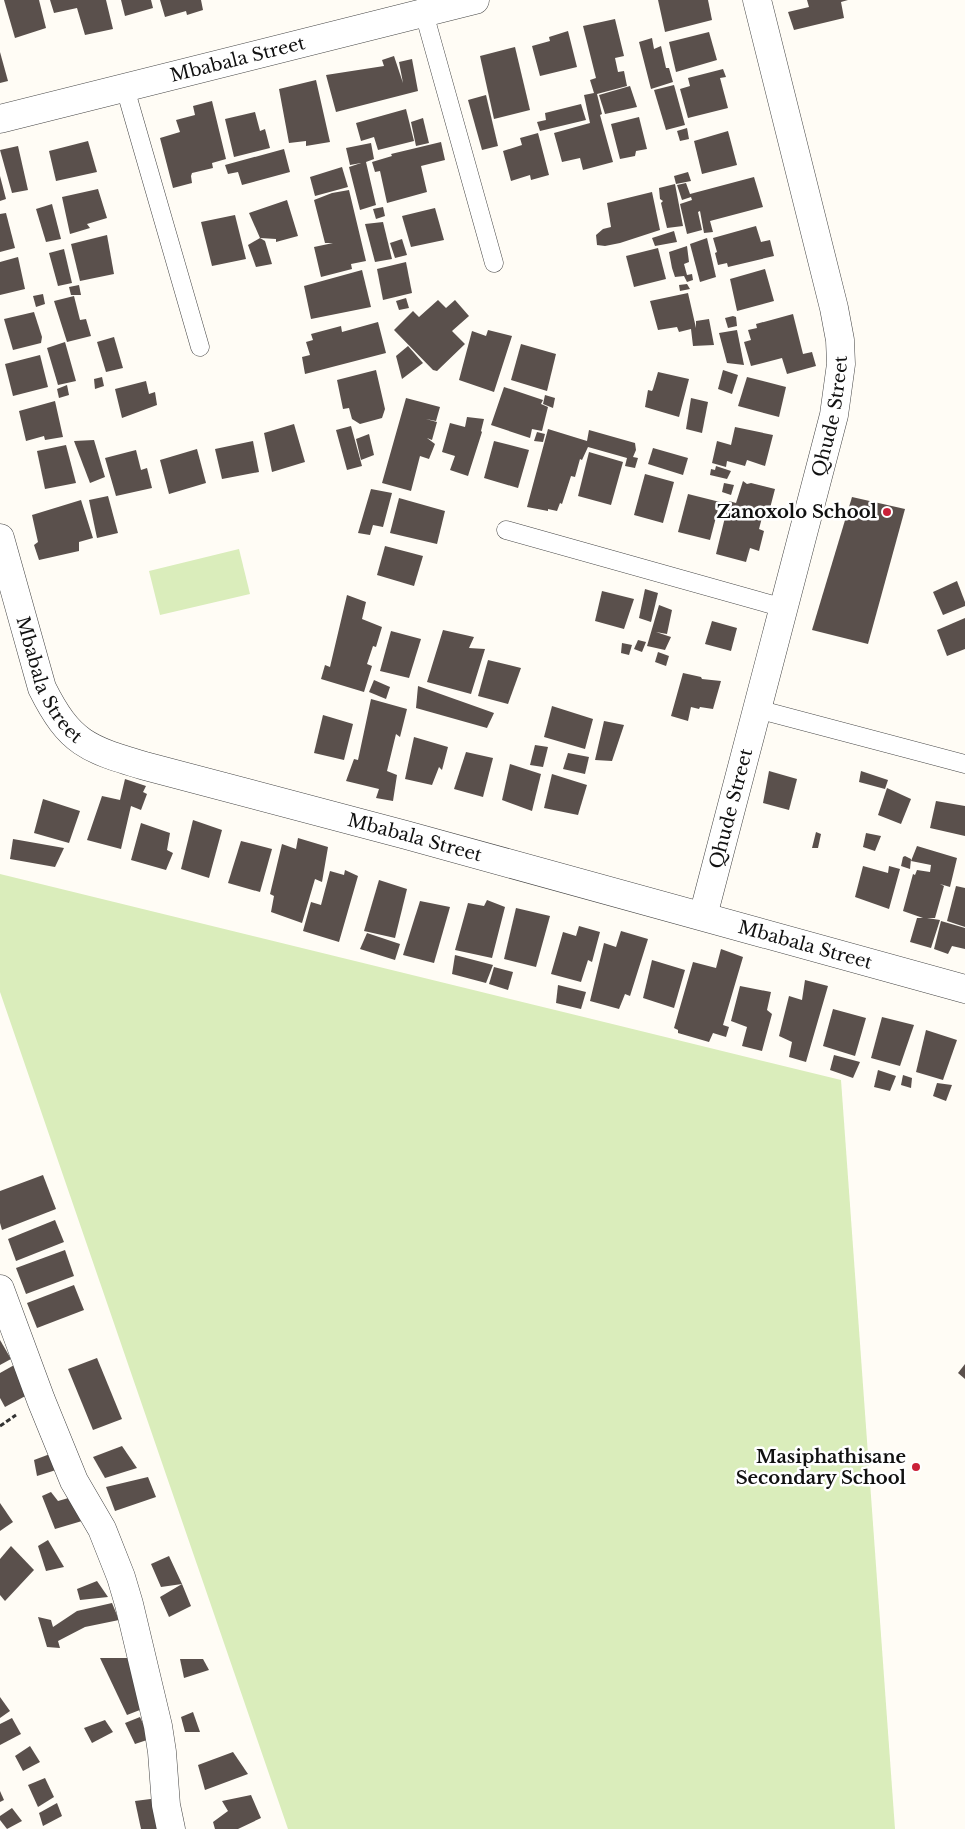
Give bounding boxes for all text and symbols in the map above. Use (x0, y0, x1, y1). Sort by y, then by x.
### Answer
street label: Mbabala Street (168, 32, 308, 87)
street label: Qhude Street (807, 355, 852, 479)
place label: Zanoxolo School (716, 501, 878, 523)
marker: Zanoxolo School (881, 506, 893, 518)
street label: Mbabala Street (11, 614, 87, 748)
street label: Qhude Street (705, 746, 757, 871)
street label: Mbabala Street (345, 809, 484, 866)
street label: Mbabala Street (736, 916, 875, 974)
place label: Masiphathisane Secondary School (736, 1446, 907, 1489)
marker: Masiphathisane Secondary School (910, 1461, 922, 1473)

